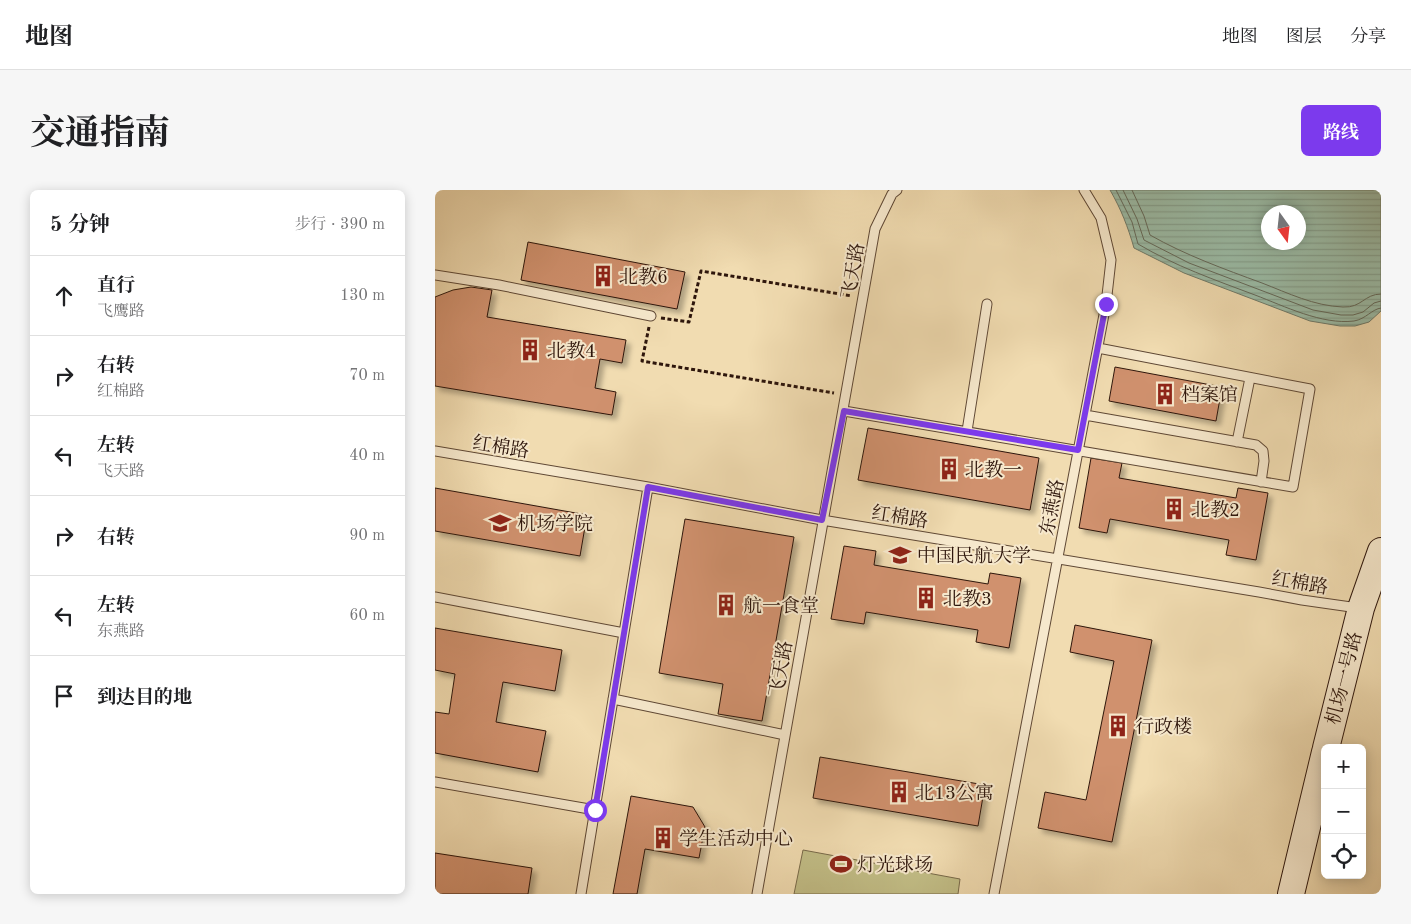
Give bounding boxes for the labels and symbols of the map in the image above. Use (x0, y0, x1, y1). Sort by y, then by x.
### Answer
north arrow (1261, 205, 1306, 250)
street label: 飞天路 (838, 241, 869, 301)
building icon: 北教6 (590, 263, 616, 289)
place label: 北教6 (619, 267, 668, 288)
route end (1095, 293, 1118, 316)
building icon: 北教4 (517, 337, 543, 363)
place label: 北教4 (547, 341, 596, 362)
building icon: 档案馆 (1152, 381, 1178, 407)
place label: 档案馆 (1181, 384, 1238, 406)
street label: 红棉路 (471, 432, 531, 462)
building icon: 北教一 (936, 456, 962, 482)
place label: 北教一 (965, 460, 1022, 481)
street label: 东燕路 (1037, 477, 1068, 537)
building icon: 北教2 (1161, 496, 1187, 522)
place label: 北教2 (1191, 500, 1240, 521)
street label: 红棉路 (870, 502, 930, 532)
school or university icon: 机场学院 (487, 510, 513, 536)
place label: 机场学院 (517, 514, 593, 535)
school or university icon: 中国民航大学 (887, 542, 913, 568)
place label: 中国民航大学 (917, 545, 1031, 567)
street label: 红棉路 (1270, 567, 1330, 599)
building icon: 北教3 (913, 585, 939, 611)
place label: 北教3 (943, 589, 992, 610)
building icon: 航一食堂 (713, 592, 739, 618)
place label: 航一食堂 (743, 596, 819, 617)
street label: 机场一号路 (1323, 630, 1366, 727)
street label: 飞天路 (766, 639, 797, 699)
building icon: 行政楼 (1105, 713, 1131, 739)
place label: 行政楼 (1135, 716, 1192, 738)
building icon: 北13公寓 (886, 779, 912, 805)
place label: 北13公寓 (915, 783, 994, 804)
route start (584, 799, 607, 822)
building icon: 学生活动中心 (650, 825, 676, 851)
place label: 学生活动中心 (679, 828, 793, 850)
sports icon: 灯光球场 (828, 851, 854, 877)
place label: 灯光球场 (857, 855, 933, 876)

